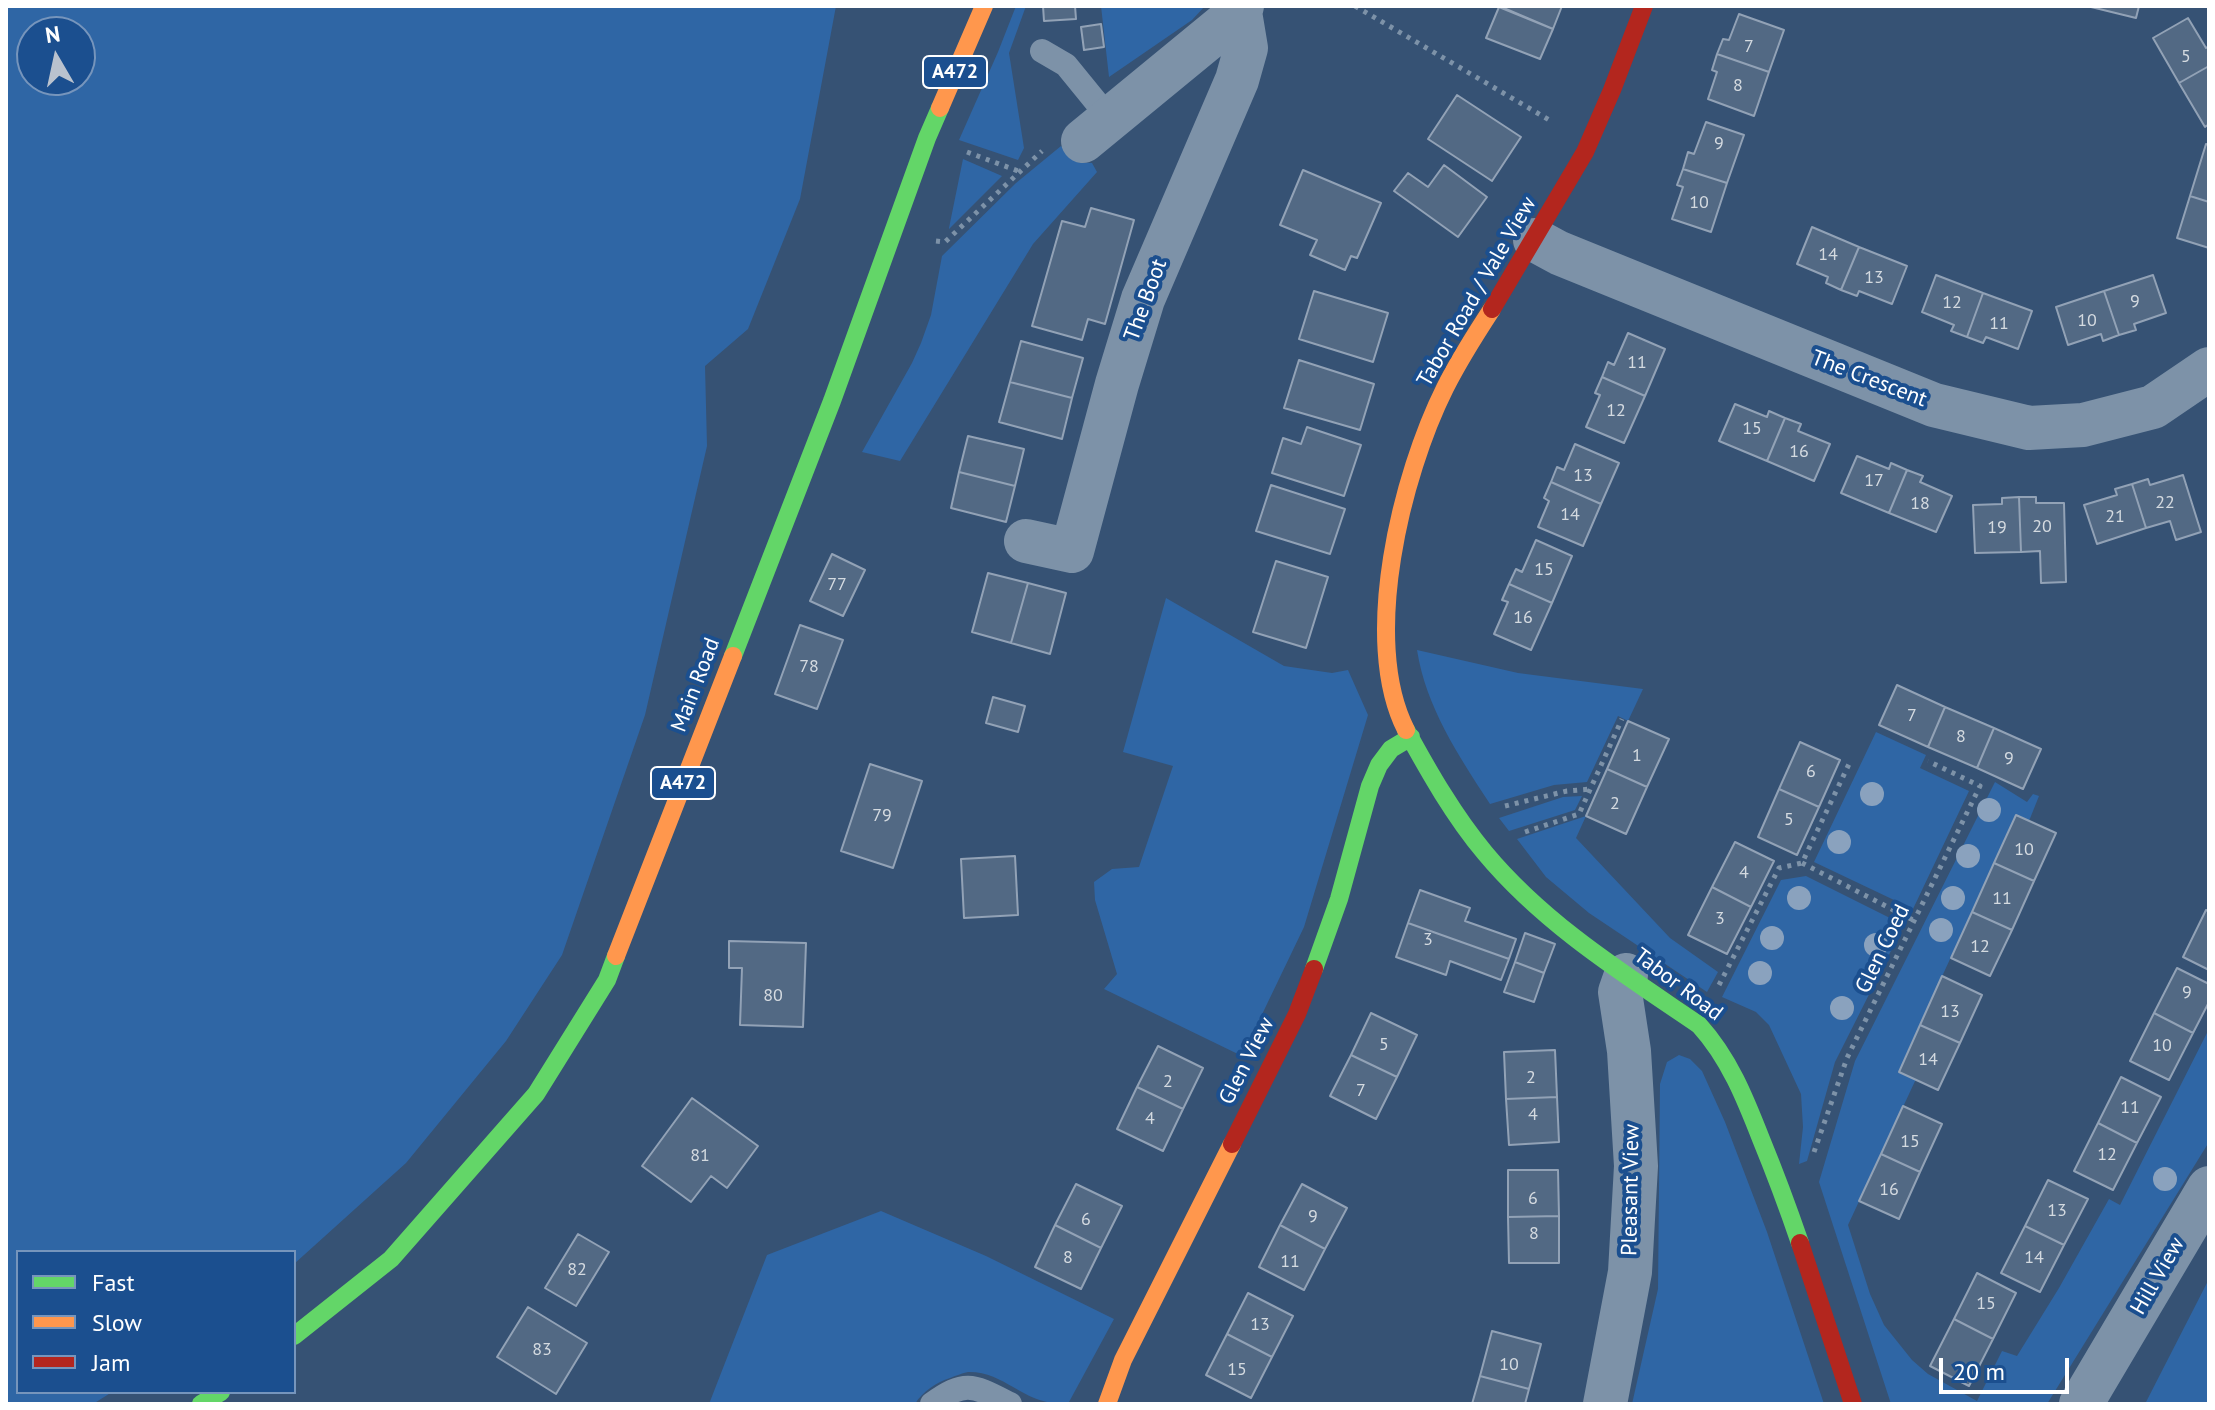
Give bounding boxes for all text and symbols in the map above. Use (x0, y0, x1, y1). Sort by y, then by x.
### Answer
north arrow (16, 16, 96, 96)
text: N (43, 19, 62, 49)
house number: 7 (1744, 36, 1754, 58)
house number: 5 (2181, 46, 2191, 68)
road number: A472 (923, 56, 987, 88)
house number: 8 (1733, 75, 1743, 97)
house number: 9 (1714, 133, 1724, 155)
street label: Tabor Road / Vale View (1412, 192, 1542, 392)
house number: 10 (1689, 192, 1709, 214)
house number: 14 (1818, 244, 1838, 266)
street label: The Boot (1119, 255, 1173, 345)
house number: 13 (1864, 267, 1884, 289)
house number: 9 (2130, 291, 2140, 313)
house number: 12 (1942, 292, 1962, 314)
house number: 10 (2077, 310, 2097, 332)
house number: 11 (1989, 313, 2009, 335)
street label: The Crescent (1808, 345, 1930, 413)
house number: 11 (1627, 352, 1647, 374)
house number: 12 (1606, 400, 1626, 422)
house number: 15 (1742, 418, 1762, 440)
house number: 16 (1789, 441, 1809, 463)
house number: 13 (1573, 465, 1593, 487)
house number: 17 (1864, 470, 1884, 492)
house number: 22 (2155, 492, 2175, 514)
house number: 18 (1910, 493, 1930, 515)
house number: 14 (1560, 504, 1580, 526)
house number: 21 (2105, 506, 2125, 528)
house number: 20 (2032, 516, 2052, 538)
house number: 19 (1987, 517, 2007, 539)
house number: 15 (1534, 559, 1554, 581)
house number: 77 (827, 574, 847, 596)
house number: 16 (1513, 607, 1533, 629)
street label: Main Road (666, 634, 726, 736)
house number: 78 (799, 656, 819, 678)
house number: 7 (1907, 705, 1917, 727)
house number: 8 (1956, 726, 1966, 748)
house number: 1 (1632, 745, 1642, 767)
house number: 9 (2004, 748, 2014, 770)
house number: 6 (1806, 761, 1816, 783)
road number: A472 (651, 767, 715, 799)
house number: 2 (1610, 793, 1620, 815)
house number: 79 (872, 805, 892, 827)
house number: 5 (1784, 809, 1794, 831)
house number: 10 (2014, 839, 2034, 861)
house number: 4 (1739, 862, 1749, 884)
house number: 11 (1992, 888, 2012, 910)
street label: Glen Coed (1850, 900, 1916, 998)
house number: 3 (1715, 908, 1725, 930)
house number: 3 (1423, 929, 1433, 951)
house number: 12 (1970, 936, 1990, 958)
street label: Tabor Road (1628, 943, 1728, 1027)
house number: 9 (2182, 982, 2192, 1004)
house number: 80 (763, 985, 783, 1007)
house number: 13 (1940, 1001, 1960, 1023)
street label: Glen View (1214, 1013, 1280, 1109)
house number: 5 (1379, 1034, 1389, 1056)
house number: 10 (2152, 1035, 2172, 1057)
house number: 14 (1918, 1049, 1938, 1071)
house number: 2 (1526, 1067, 1536, 1089)
house number: 2 (1163, 1071, 1173, 1093)
house number: 7 (1356, 1080, 1366, 1102)
house number: 11 (2120, 1097, 2140, 1119)
house number: 4 (1528, 1104, 1538, 1126)
house number: 4 (1145, 1108, 1155, 1130)
street label: Pleasant View (1617, 1124, 1645, 1256)
house number: 15 (1900, 1131, 1920, 1153)
house number: 12 (2097, 1144, 2117, 1166)
house number: 81 (690, 1145, 710, 1167)
house number: 16 (1879, 1179, 1899, 1201)
house number: 6 (1528, 1188, 1538, 1210)
house number: 13 (2047, 1200, 2067, 1222)
house number: 9 (1308, 1206, 1318, 1228)
house number: 6 (1081, 1209, 1091, 1231)
house number: 8 (1529, 1223, 1539, 1245)
street label: Hill View (2125, 1233, 2191, 1319)
house number: 8 (1063, 1247, 1073, 1269)
house number: 14 (2024, 1247, 2044, 1269)
legend (16, 1250, 296, 1394)
house number: 11 (1280, 1251, 1300, 1273)
house number: 82 (567, 1259, 587, 1281)
text: Fast (92, 1267, 135, 1298)
house number: 15 (1976, 1293, 1996, 1315)
text: Slow (92, 1307, 142, 1338)
house number: 13 (1250, 1314, 1270, 1336)
house number: 83 (532, 1339, 552, 1361)
scale bar (1943, 1342, 2073, 1392)
text: Jam (92, 1347, 130, 1378)
house number: 10 (1499, 1354, 1519, 1376)
text: 20 m (1953, 1356, 2005, 1387)
house number: 15 (1227, 1359, 1247, 1381)

